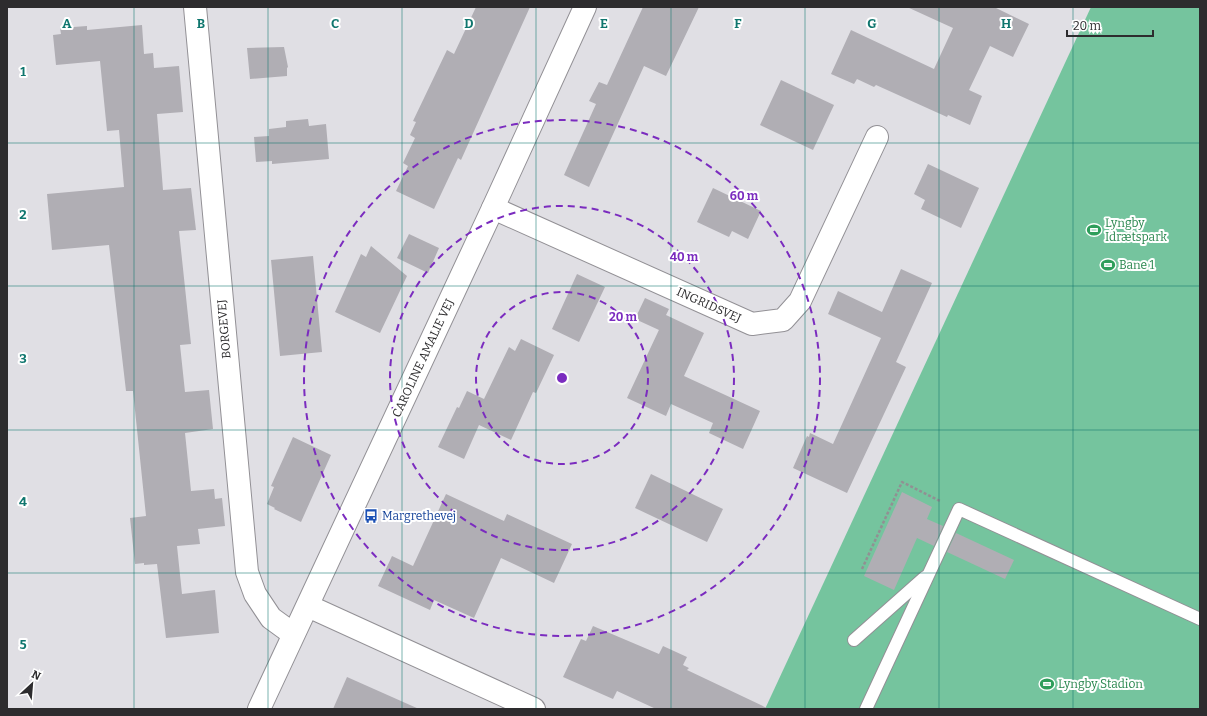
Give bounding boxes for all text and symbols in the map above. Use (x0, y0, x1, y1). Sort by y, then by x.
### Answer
scale bar (1067, 12, 1153, 38)
text: A (62, 16, 72, 31)
text: B (197, 16, 205, 31)
text: C (331, 16, 339, 31)
text: D (464, 16, 474, 31)
text: E (600, 16, 608, 31)
text: F (734, 16, 742, 31)
text: G (867, 16, 877, 31)
text: H (1001, 16, 1011, 31)
text: 20 m (1073, 19, 1102, 33)
text: 1 (20, 64, 26, 79)
text: 60 m (730, 189, 759, 203)
text: 2 (19, 207, 27, 222)
place label: Lyngby Idrætspark (1105, 216, 1167, 244)
sports icon: Lyngby Idrætspark (1086, 222, 1102, 238)
text: 40 m (670, 250, 699, 264)
sports icon: Bane 1 (1100, 257, 1116, 273)
place label: Bane 1 (1119, 258, 1155, 272)
street label: INGRIDSVEJ (675, 285, 743, 325)
street label: CAROLINE AMALIE VEJ (389, 297, 457, 419)
street label: BORGEVEJ (214, 299, 234, 359)
text: 20 m (609, 310, 638, 324)
text: 3 (19, 351, 27, 366)
centre of rings (555, 371, 569, 385)
text: 4 (19, 494, 27, 509)
bus stop icon: Margrethevej (363, 508, 379, 524)
place label: Margrethevej (382, 509, 456, 523)
text: 5 (19, 637, 27, 652)
north arrow (12, 664, 52, 704)
text: N (29, 668, 43, 683)
sports icon: Lyngby Stadion (1039, 676, 1055, 692)
place label: Lyngby Stadion (1058, 677, 1143, 691)

